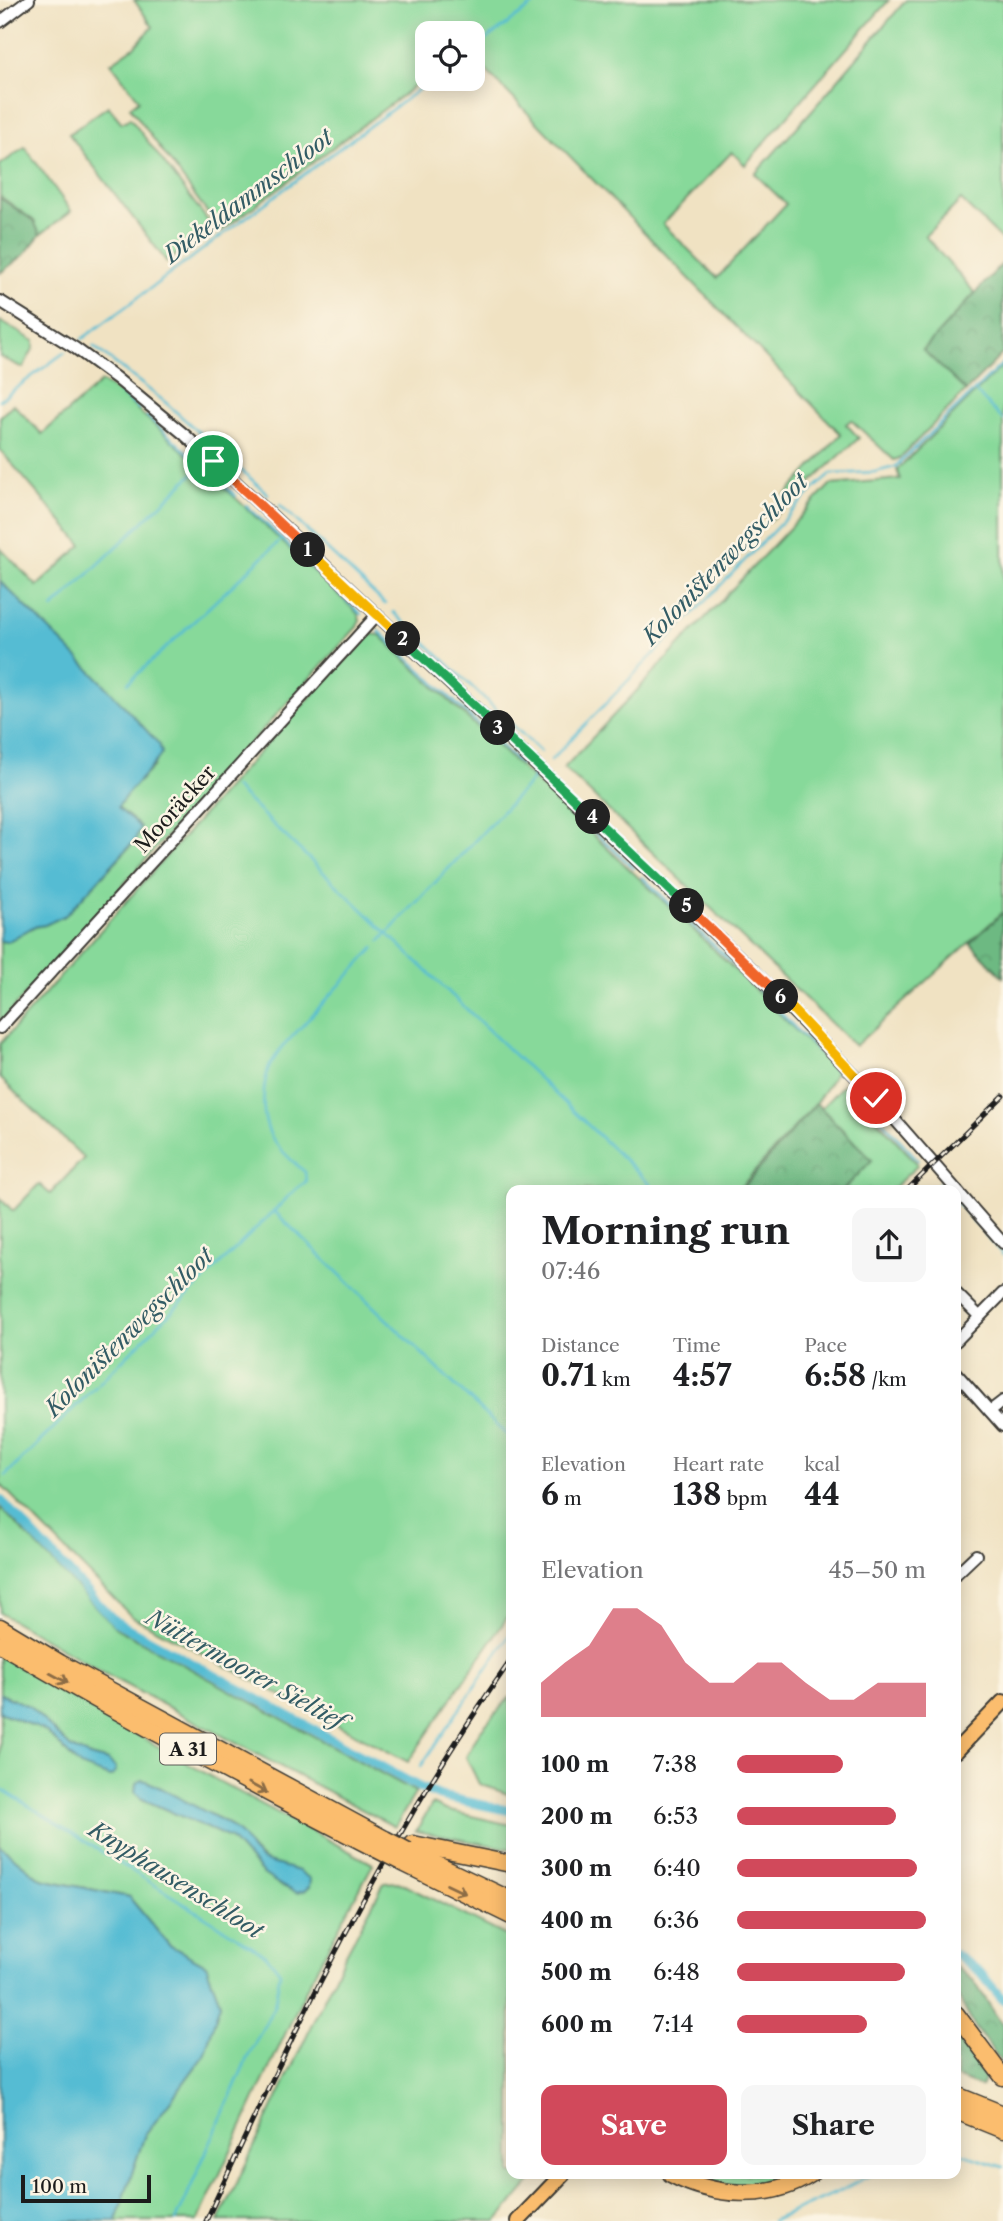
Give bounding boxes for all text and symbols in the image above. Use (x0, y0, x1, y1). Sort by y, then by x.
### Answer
map controls (415, 21, 485, 91)
button: locate (415, 21, 485, 91)
water label: Diekeldammschloot (156, 122, 340, 270)
pin (183, 431, 243, 491)
icon: arrive (194, 442, 232, 480)
water label: Kolonistenwegschloot (635, 466, 815, 652)
pin: 1 (290, 532, 326, 568)
text: 1 (303, 538, 312, 561)
pin: 2 (386, 622, 420, 656)
text: 2 (397, 627, 408, 650)
pin: 3 (480, 710, 516, 746)
text: 3 (492, 716, 503, 739)
street label: Mooräcker (129, 760, 221, 858)
pin: 4 (576, 800, 610, 834)
text: 4 (587, 805, 598, 828)
pin: 5 (670, 888, 704, 923)
text: 5 (681, 894, 692, 917)
pin: 6 (764, 979, 798, 1014)
text: 6 (775, 985, 786, 1008)
pin (846, 1068, 906, 1128)
icon: check (857, 1079, 895, 1117)
text: Morning run (541, 1207, 790, 1254)
button: share (852, 1208, 926, 1282)
water label: Kolonistenwegschloot (37, 1241, 220, 1424)
text: 07:46 (541, 1257, 600, 1285)
text: Distance (541, 1334, 620, 1357)
text: Time (673, 1334, 721, 1357)
text: Pace (804, 1334, 847, 1357)
text: 0.71 (541, 1357, 597, 1394)
text: 4:57 (673, 1357, 732, 1394)
text: 6:58 (804, 1357, 866, 1394)
text: km (597, 1368, 631, 1391)
text: /km (866, 1368, 907, 1391)
text: Elevation (541, 1453, 626, 1476)
text: Heart rate (673, 1453, 764, 1476)
text: kcal (804, 1453, 840, 1476)
text: 6 (541, 1476, 559, 1513)
text: 138 (673, 1476, 722, 1513)
text: 44 (804, 1476, 840, 1513)
text: m (559, 1487, 582, 1510)
text: bpm (722, 1487, 768, 1510)
text: Elevation (541, 1556, 644, 1584)
text: 45–50 m (829, 1556, 926, 1584)
water label: Nüttermoorer Sieltief (139, 1602, 356, 1739)
one-way arrow (48, 1672, 69, 1685)
road number: A 31 (160, 1734, 216, 1764)
text: 100 m (541, 1750, 609, 1778)
text: 7:38 (653, 1750, 697, 1778)
one-way arrow (248, 1781, 268, 1795)
text: 200 m (541, 1802, 613, 1830)
text: 6:53 (653, 1802, 698, 1830)
water label: Knyphausenschloot (82, 1814, 270, 1946)
text: 300 m (541, 1854, 612, 1882)
text: 6:40 (653, 1854, 701, 1882)
one-way arrow (445, 1883, 466, 1897)
text: 400 m (541, 1906, 613, 1934)
text: 6:36 (653, 1906, 699, 1934)
text: 500 m (541, 1958, 612, 1986)
text: 6:48 (653, 1958, 700, 1986)
text: 600 m (541, 2010, 613, 2038)
text: 7:14 (653, 2010, 694, 2038)
button: Save (541, 2085, 727, 2165)
button: Share (741, 2085, 926, 2165)
scale bar (21, 2172, 150, 2204)
text: 100 m (32, 2175, 87, 2198)

